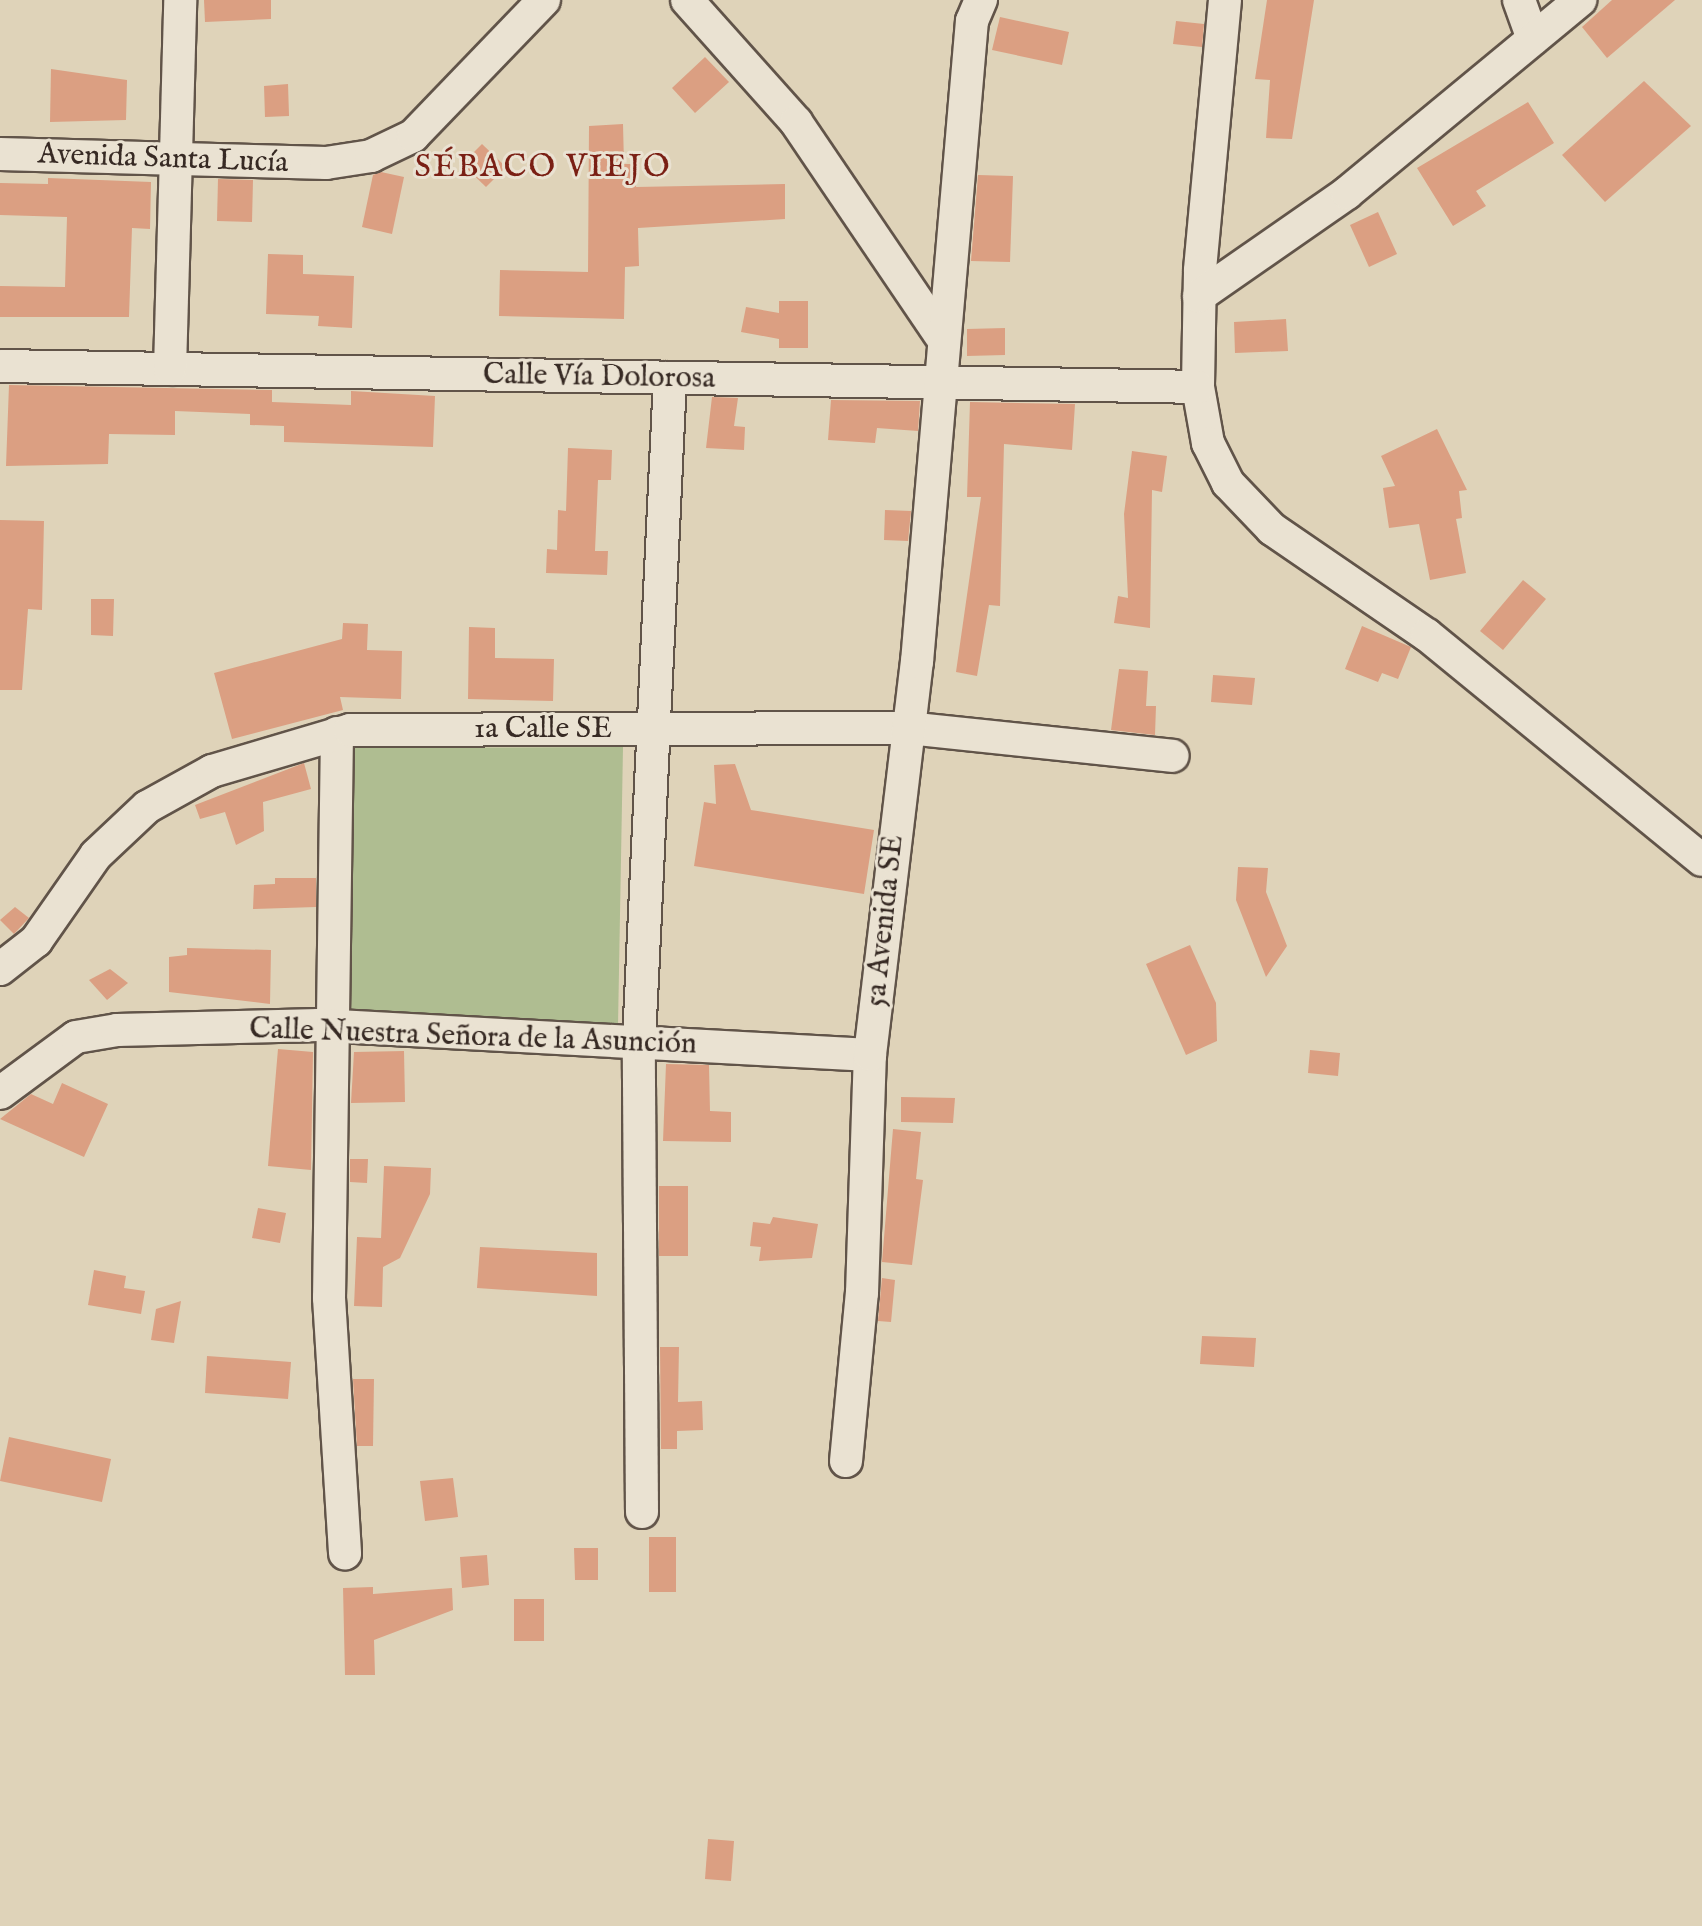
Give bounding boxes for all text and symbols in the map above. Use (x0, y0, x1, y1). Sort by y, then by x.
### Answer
street label: Avenida Santa Lucía (37, 137, 289, 181)
district label: SÉBACO VIEJO (415, 149, 671, 187)
street label: Calle Vía Dolorosa (483, 357, 715, 397)
street label: 1a Calle SE (474, 711, 612, 747)
street label: 5a Avenida SE (858, 833, 912, 1009)
street label: Calle Nuestra Señora de la Asunción (249, 1011, 697, 1063)

